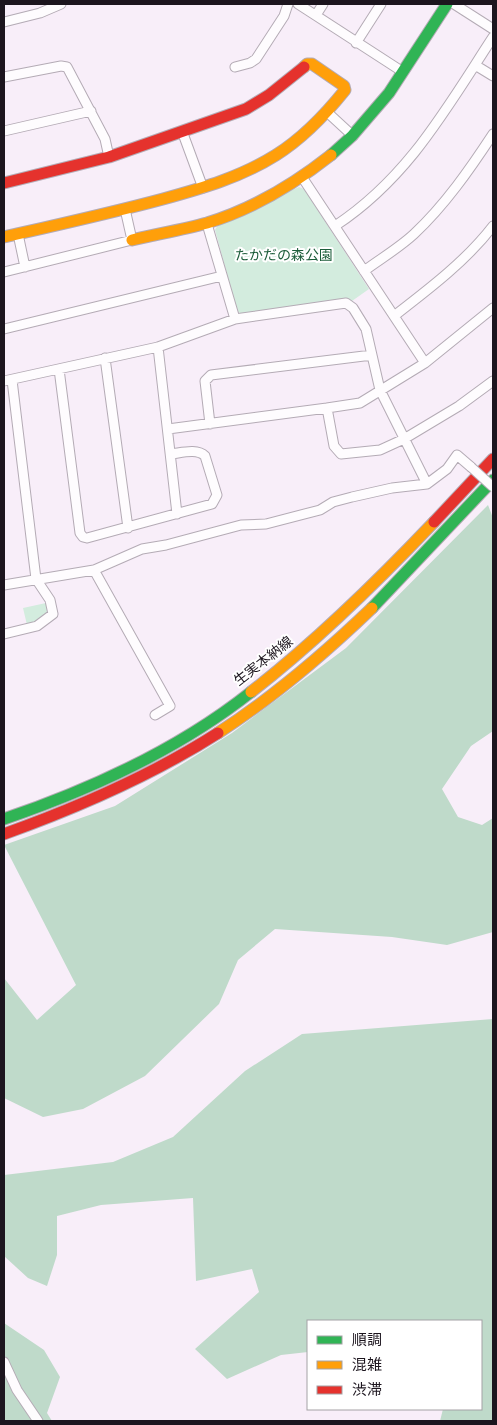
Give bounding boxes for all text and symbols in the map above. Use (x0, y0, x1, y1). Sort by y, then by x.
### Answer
park label: たかだの森公園 (235, 248, 333, 265)
street label: 生実本納線 (231, 634, 297, 690)
legend (307, 1320, 482, 1410)
text: 順調 (352, 1332, 382, 1351)
text: 混雑 (352, 1357, 382, 1376)
text: 渋滞 (352, 1382, 382, 1401)

